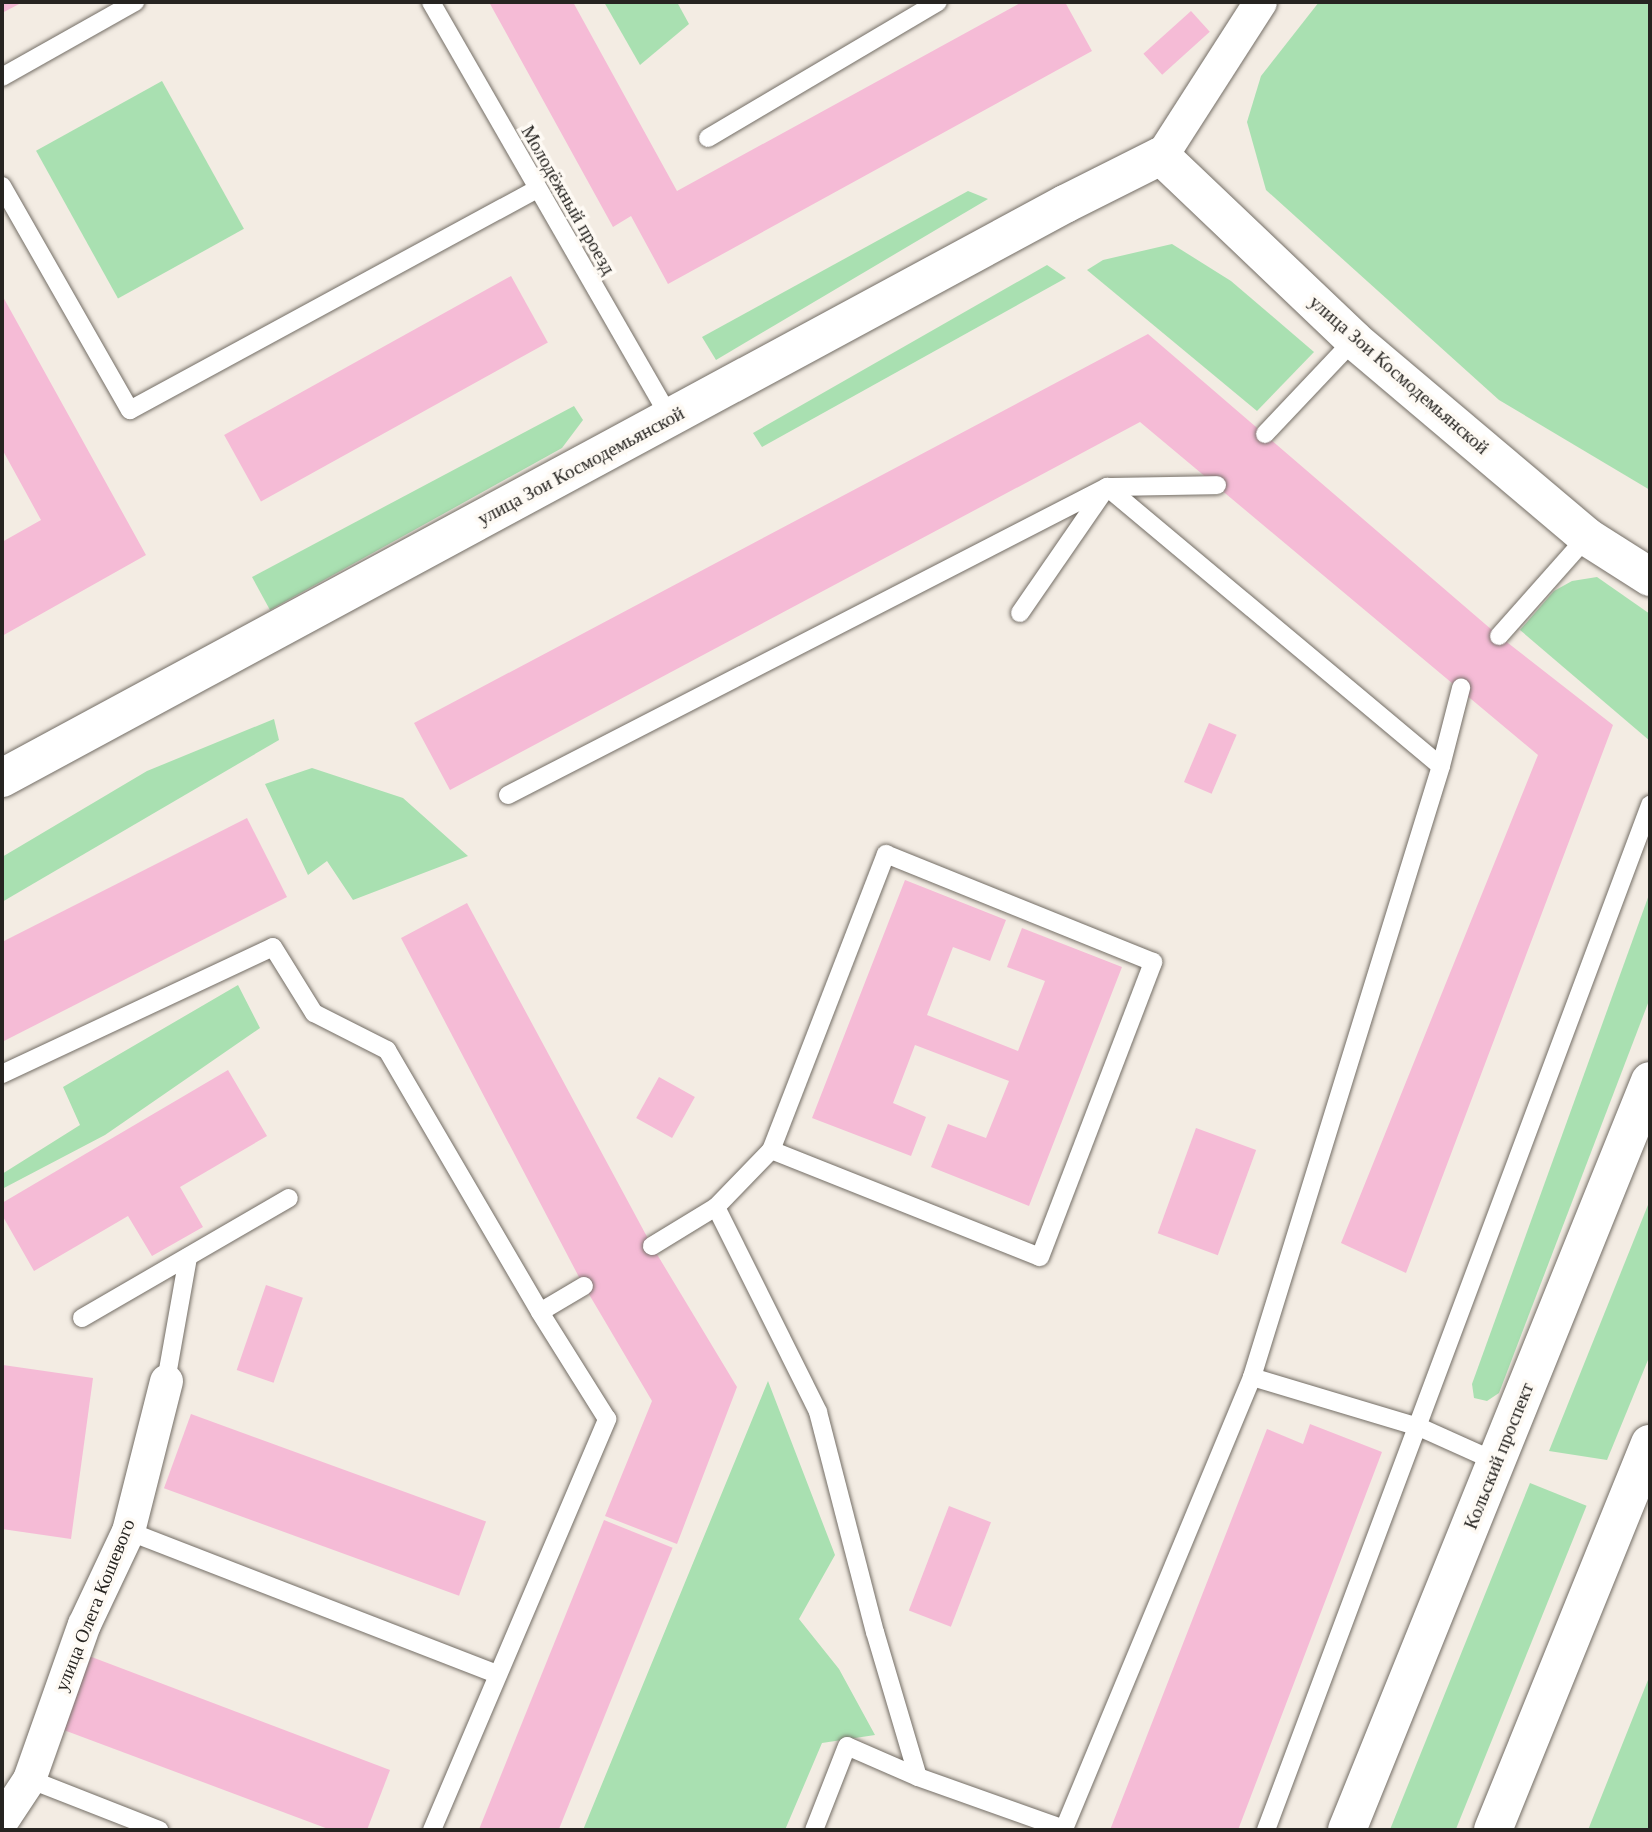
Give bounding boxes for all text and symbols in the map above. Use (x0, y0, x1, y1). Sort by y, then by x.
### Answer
street label: Молодёжный проезд (516, 122, 620, 278)
street label: улица Зои Космодемьянской (1304, 291, 1494, 459)
street label: улица Зои Космодемьянской (474, 402, 688, 530)
street label: Кольский проспект (1459, 1379, 1539, 1533)
street label: улица Олега Кошевого (50, 1516, 140, 1694)

